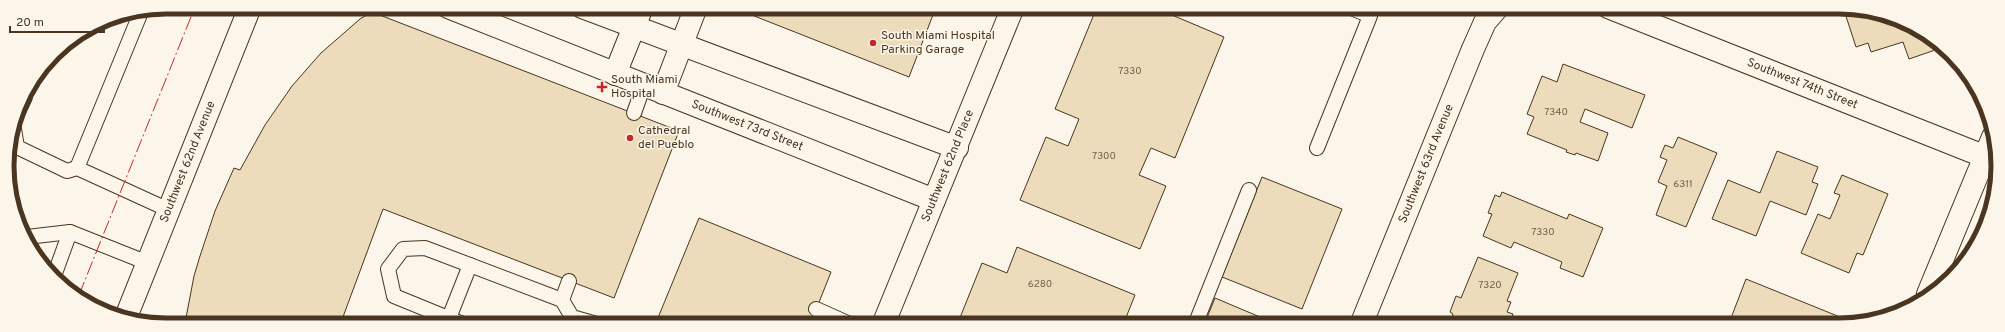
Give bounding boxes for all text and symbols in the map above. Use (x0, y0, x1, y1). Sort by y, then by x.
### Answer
scale bar (10, 8, 104, 34)
text: 20 m (16, 15, 44, 31)
place label: South Miami Hospital Parking Garage (881, 28, 995, 58)
marker: South Miami Hospital Parking Garage (868, 38, 878, 48)
street label: Southwest 74th Street (1744, 55, 1860, 113)
house number: 7330 (1118, 65, 1142, 78)
place label: South Miami Hospital (611, 72, 678, 102)
marker: South Miami Hospital (596, 81, 608, 93)
street label: Southwest 73rd Street (689, 96, 806, 155)
street label: Southwest 62nd Avenue (156, 99, 220, 225)
street label: Southwest 63rd Avenue (1395, 102, 1458, 226)
house number: 7340 (1544, 106, 1568, 119)
street label: Southwest 62nd Place (918, 107, 978, 224)
place label: Cathedral del Pueblo (638, 123, 695, 153)
marker: Cathedral del Pueblo (625, 133, 635, 143)
house number: 7300 (1092, 150, 1116, 163)
house number: 6311 (1673, 178, 1693, 191)
house number: 7330 (1531, 226, 1555, 239)
house number: 6280 (1028, 278, 1052, 291)
house number: 7320 (1478, 279, 1502, 292)

